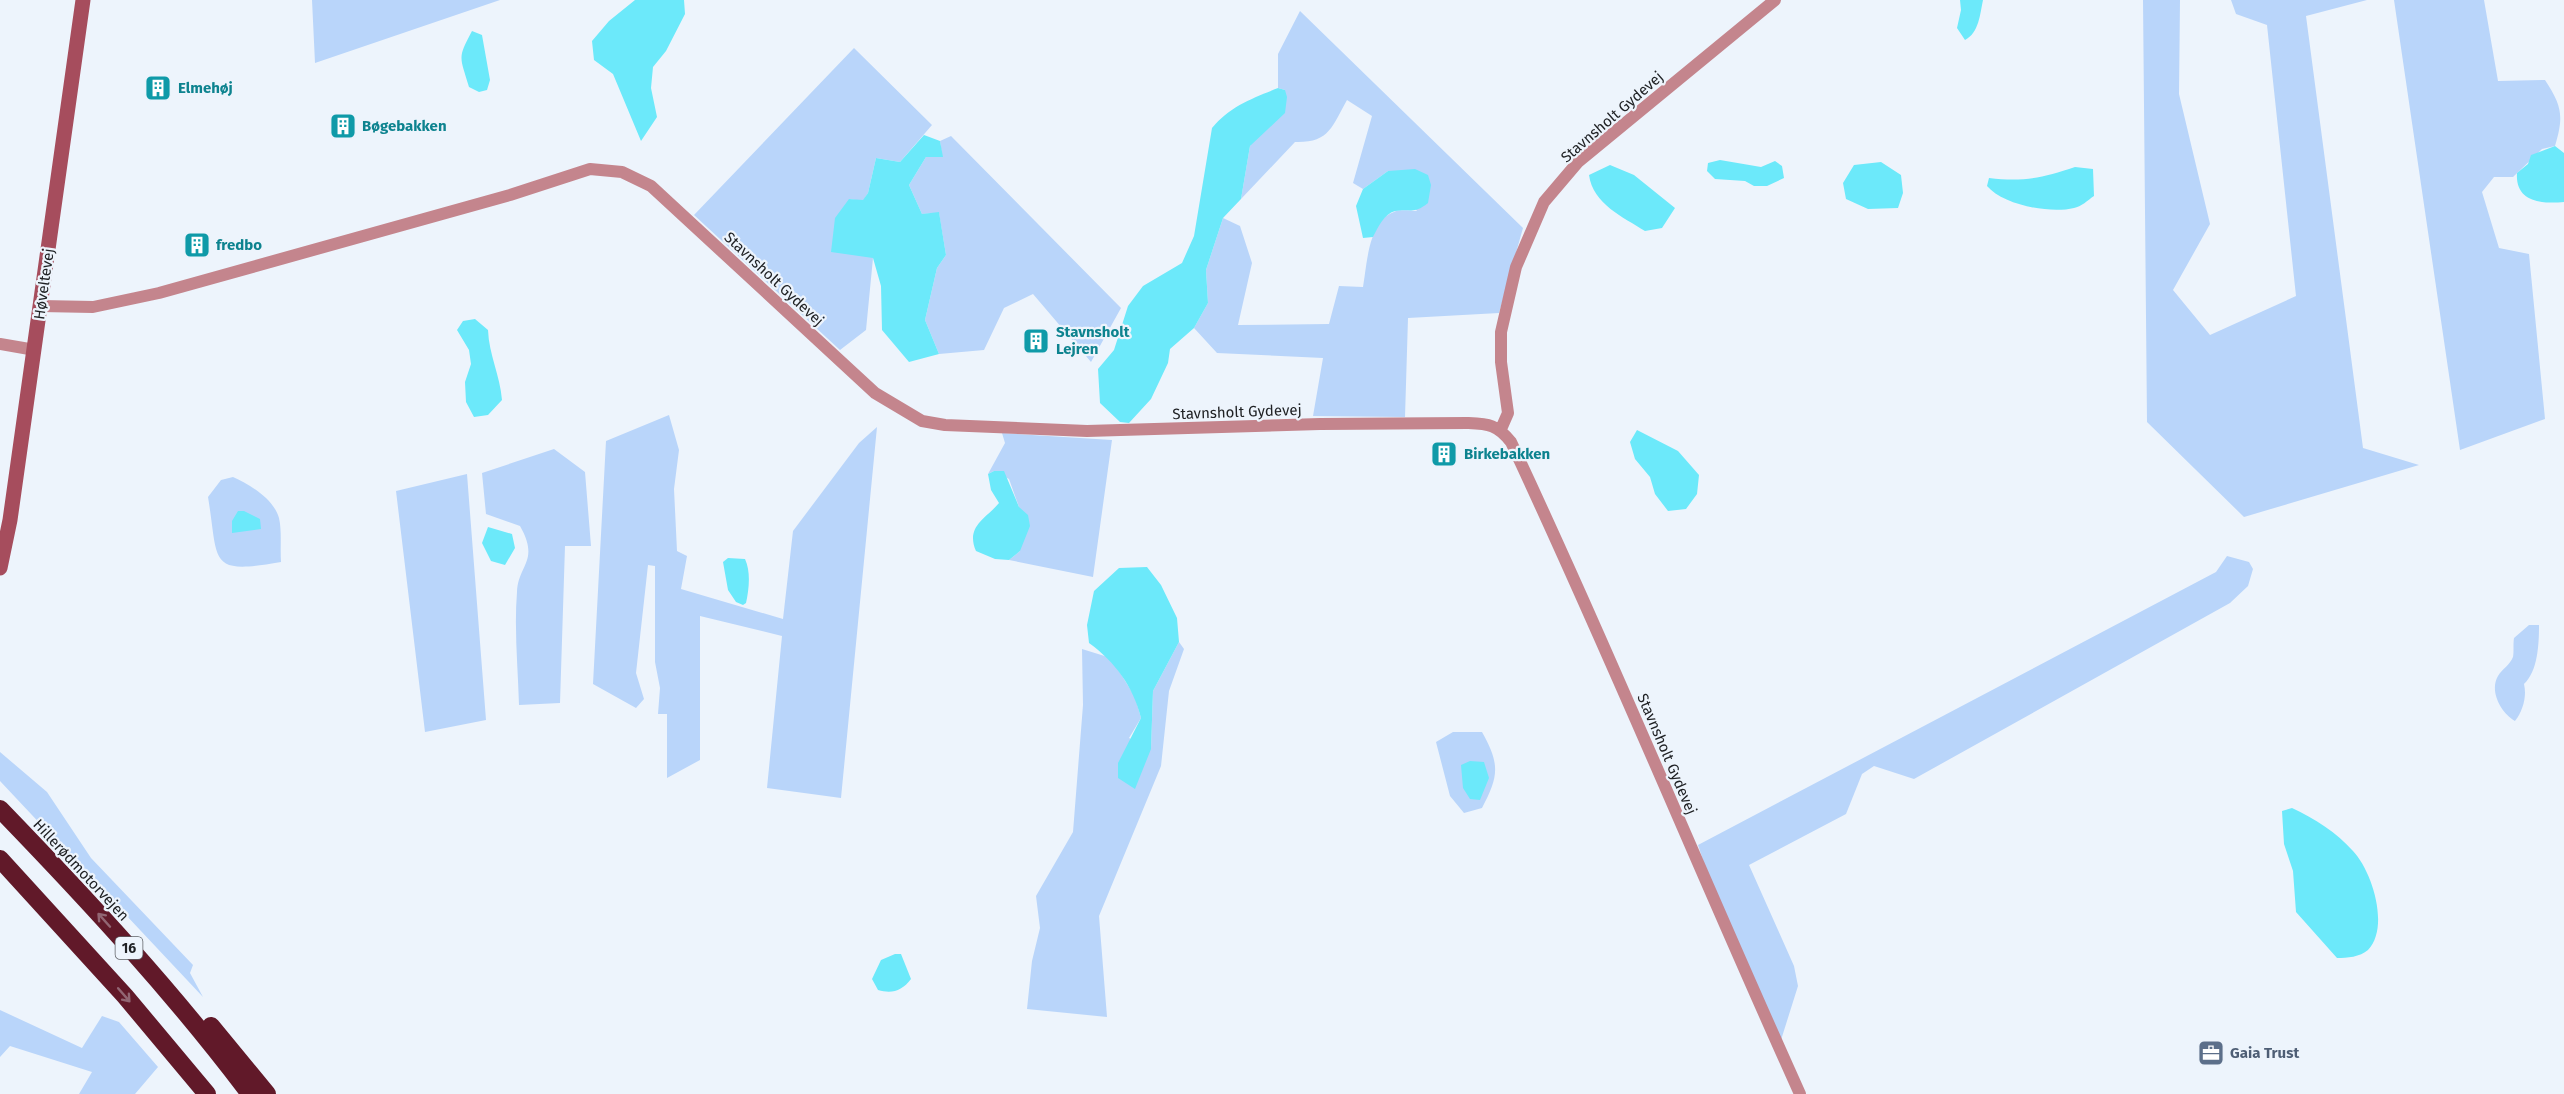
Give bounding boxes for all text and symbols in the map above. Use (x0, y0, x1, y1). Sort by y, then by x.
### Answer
street label: Stavnsholt Gydevej (1557, 68, 1667, 166)
building icon: Elmehøj (143, 73, 173, 103)
place label: Elmehøj (178, 79, 233, 97)
building icon: Bøgebakken (328, 111, 358, 141)
place label: Bøgebakken (362, 117, 447, 135)
street label: Stavnsholt Gydevej (721, 228, 827, 330)
building icon: fredbo (182, 230, 212, 260)
place label: fredbo (216, 236, 262, 254)
street label: Høveltevej (30, 247, 58, 321)
place label: Stavnsholt Lejren (1056, 323, 1130, 358)
building icon: Stavnsholt Lejren (1021, 326, 1051, 356)
street label: Stavnsholt Gydevej (1172, 401, 1302, 423)
building icon: Birkebakken (1429, 439, 1459, 469)
place label: Birkebakken (1464, 445, 1550, 463)
street label: Stavnsholt Gydevej (1633, 691, 1701, 817)
street label: Hillerødmotorvejen (29, 815, 133, 925)
one-way arrow (97, 913, 111, 928)
road number: 16 (116, 937, 142, 959)
one-way arrow (117, 987, 131, 1002)
office icon: Gaia Trust (2196, 1038, 2226, 1068)
place label: Gaia Trust (2230, 1044, 2299, 1062)

